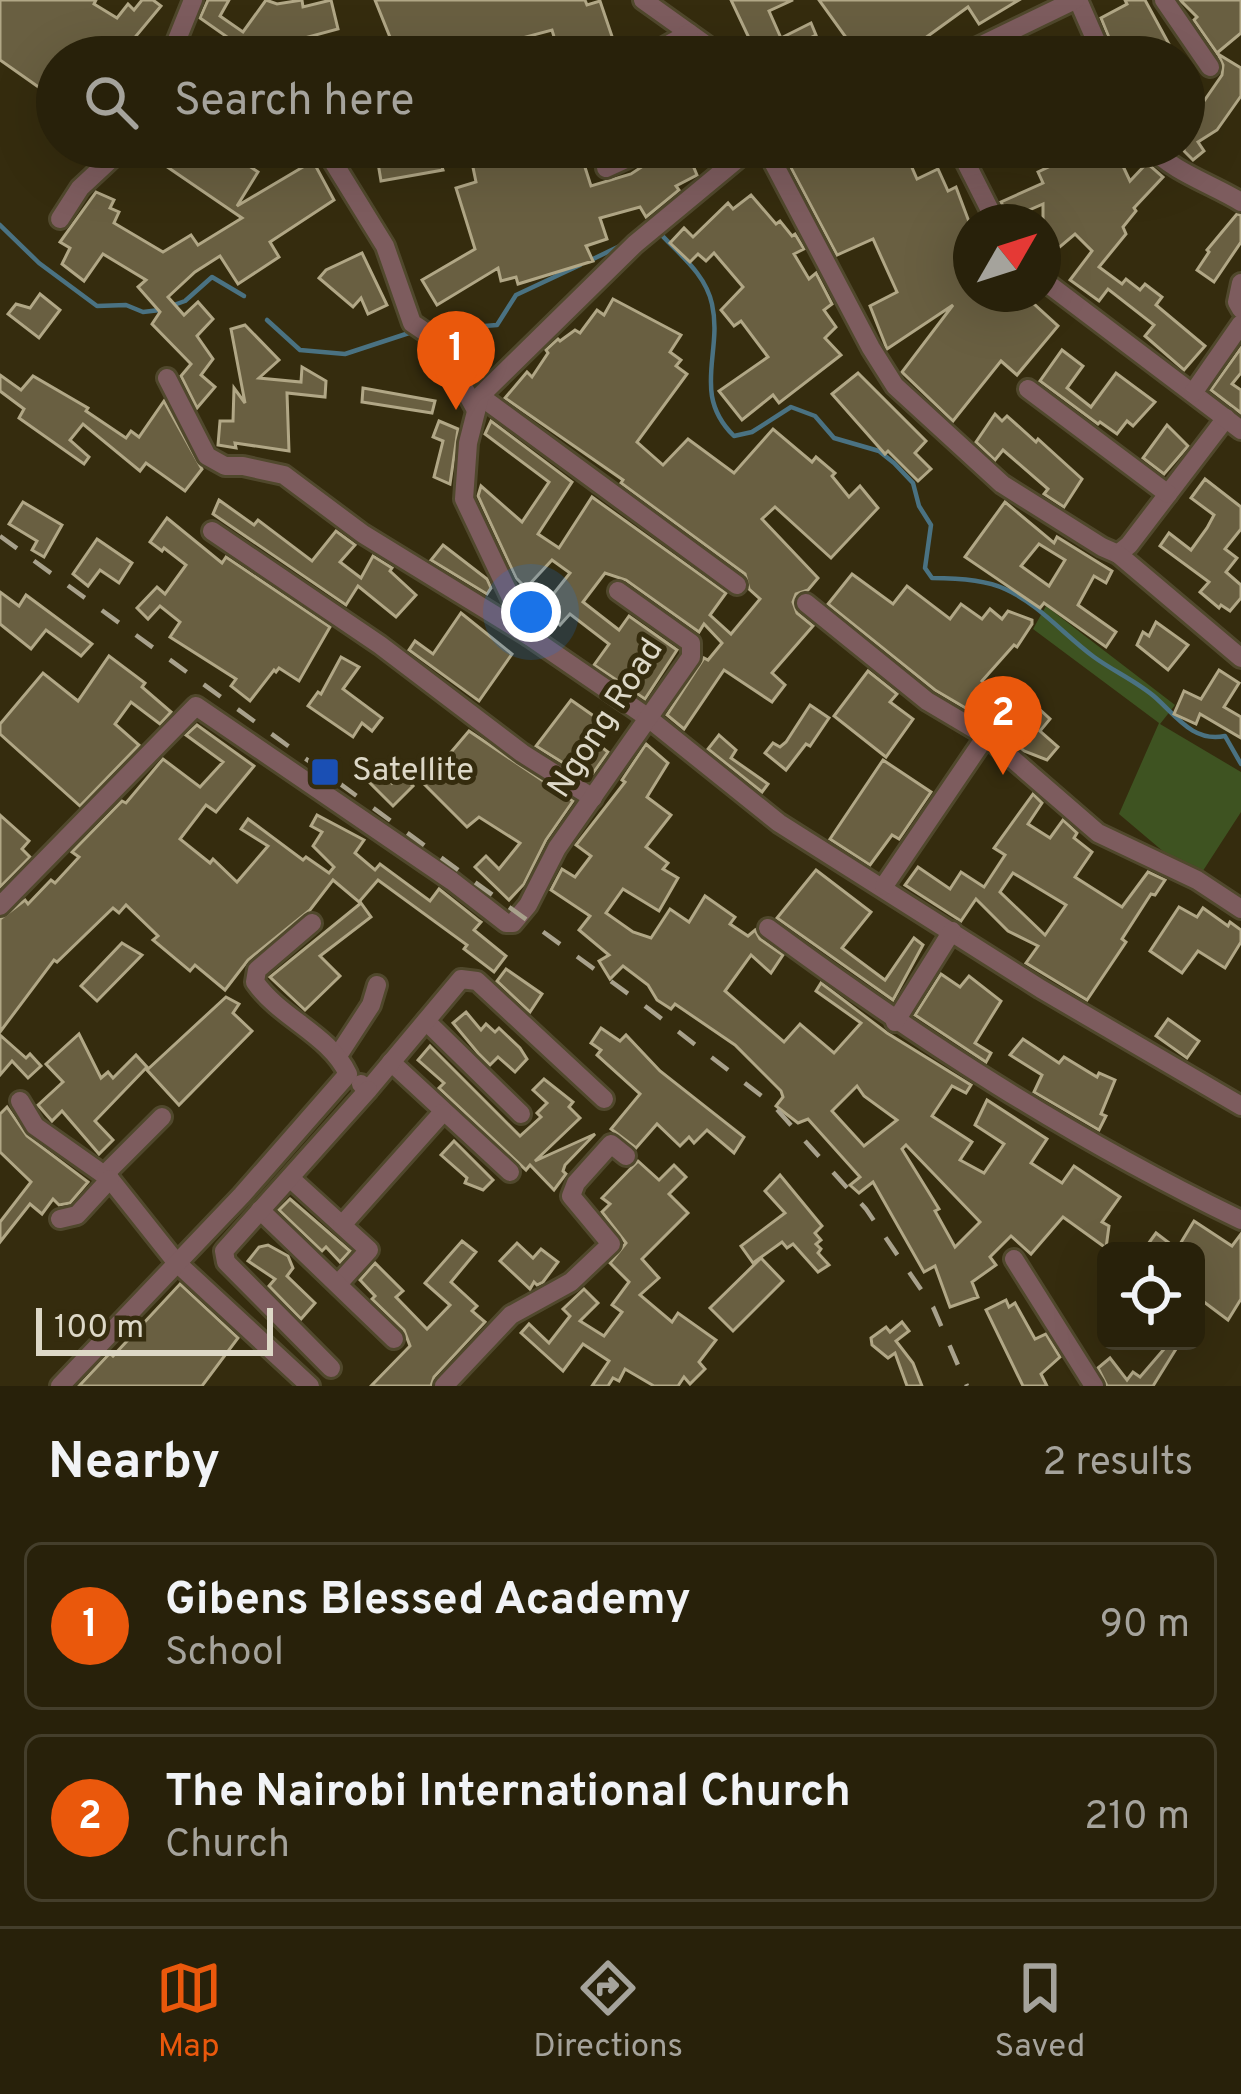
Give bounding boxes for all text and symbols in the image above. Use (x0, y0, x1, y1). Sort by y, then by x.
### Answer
search box (36, 36, 1205, 168)
icon: search (78, 69, 144, 135)
text: Search here (174, 74, 414, 131)
north arrow (953, 204, 1061, 312)
pin: 1 (417, 311, 495, 410)
your location (501, 582, 561, 642)
street label: Ngong Road (540, 631, 674, 807)
pin: 2 (964, 676, 1042, 775)
place label: Satellite (352, 751, 474, 793)
marker: Satellite (309, 756, 341, 788)
map controls (1097, 1242, 1205, 1350)
button: locate (1097, 1242, 1205, 1350)
scale bar (36, 1302, 273, 1355)
text: 100 m (54, 1308, 144, 1350)
text: Nearby (48, 1432, 220, 1497)
text: 2 results (1042, 1440, 1193, 1489)
text: Gibens Blessed Academy (165, 1573, 691, 1630)
text: 1 (82, 1602, 98, 1651)
text: 90 m (1100, 1602, 1190, 1651)
text: School (165, 1630, 284, 1679)
text: The Nairobi International Church (165, 1765, 851, 1822)
text: 2 (78, 1794, 102, 1843)
text: 210 m (1084, 1794, 1190, 1843)
text: Church (165, 1822, 290, 1871)
tab: Map (156, 1955, 222, 2069)
tab: Directions (533, 1955, 683, 2069)
tab: Saved (995, 1955, 1085, 2069)

